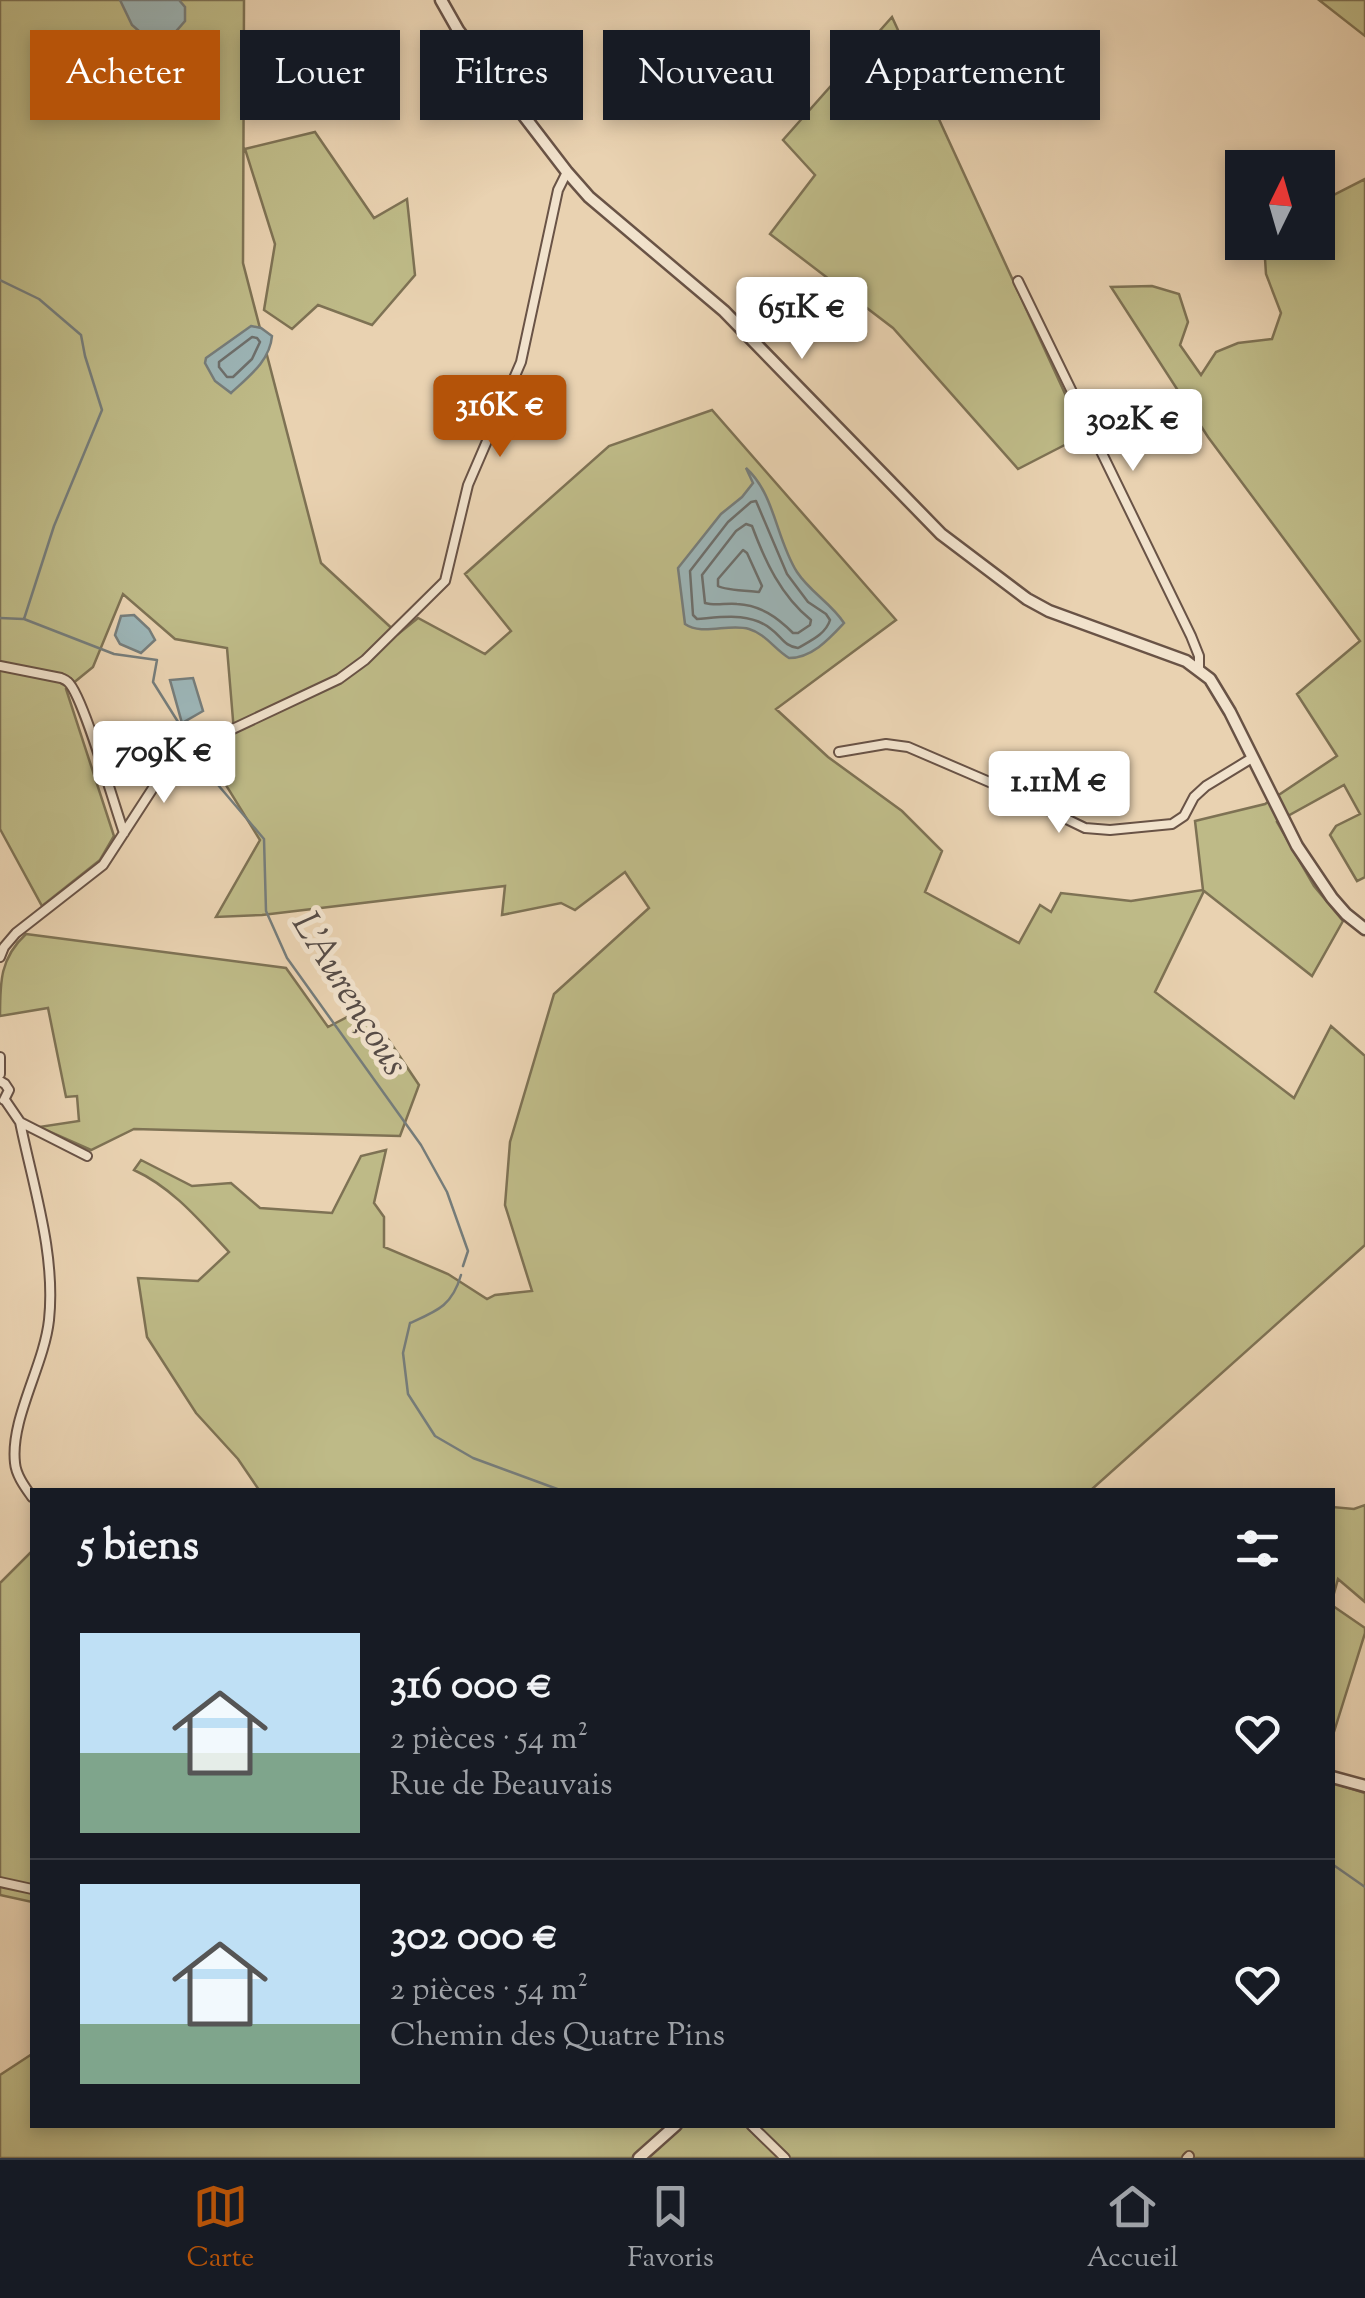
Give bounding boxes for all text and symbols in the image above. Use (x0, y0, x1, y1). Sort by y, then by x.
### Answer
chip: Acheter (30, 30, 220, 120)
chip: Louer (240, 30, 400, 120)
chip: Filtres (420, 30, 583, 120)
chip: Nouveau (603, 30, 810, 120)
chip: Appartement (830, 30, 1100, 120)
north arrow (1225, 150, 1335, 260)
map controls (1225, 150, 1335, 260)
pin: 651K € (721, 277, 883, 362)
text: 651K € (758, 286, 846, 332)
pin: 316K € (419, 375, 581, 460)
text: 316K € (455, 384, 545, 430)
pin: 302K € (1052, 389, 1214, 474)
text: 302K € (1086, 398, 1180, 444)
pin: 709K € (83, 721, 245, 806)
text: 709K € (115, 730, 213, 776)
pin: 1.11M € (967, 751, 1151, 836)
text: 1.11M € (1011, 760, 1107, 806)
water label: L'Aurençous (276, 903, 420, 1087)
text: 5 biens (80, 1518, 199, 1578)
icon: filters (1230, 1521, 1285, 1576)
text: 316 000 € (390, 1657, 552, 1717)
icon: home (160, 1673, 280, 1793)
icon: heart (1230, 1706, 1285, 1761)
text: 2 pièces · 54 m² (390, 1717, 588, 1763)
text: Rue de Beauvais (390, 1763, 613, 1809)
text: 302 000 € (390, 1908, 558, 1968)
icon: home (160, 1924, 280, 2044)
icon: heart (1230, 1957, 1285, 2012)
text: 2 pièces · 54 m² (390, 1968, 588, 2014)
text: Chemin des Quatre Pins (390, 2014, 725, 2060)
tab: Carte (187, 2179, 254, 2279)
tab: Favoris (627, 2179, 714, 2279)
tab: Accueil (1087, 2179, 1178, 2279)

